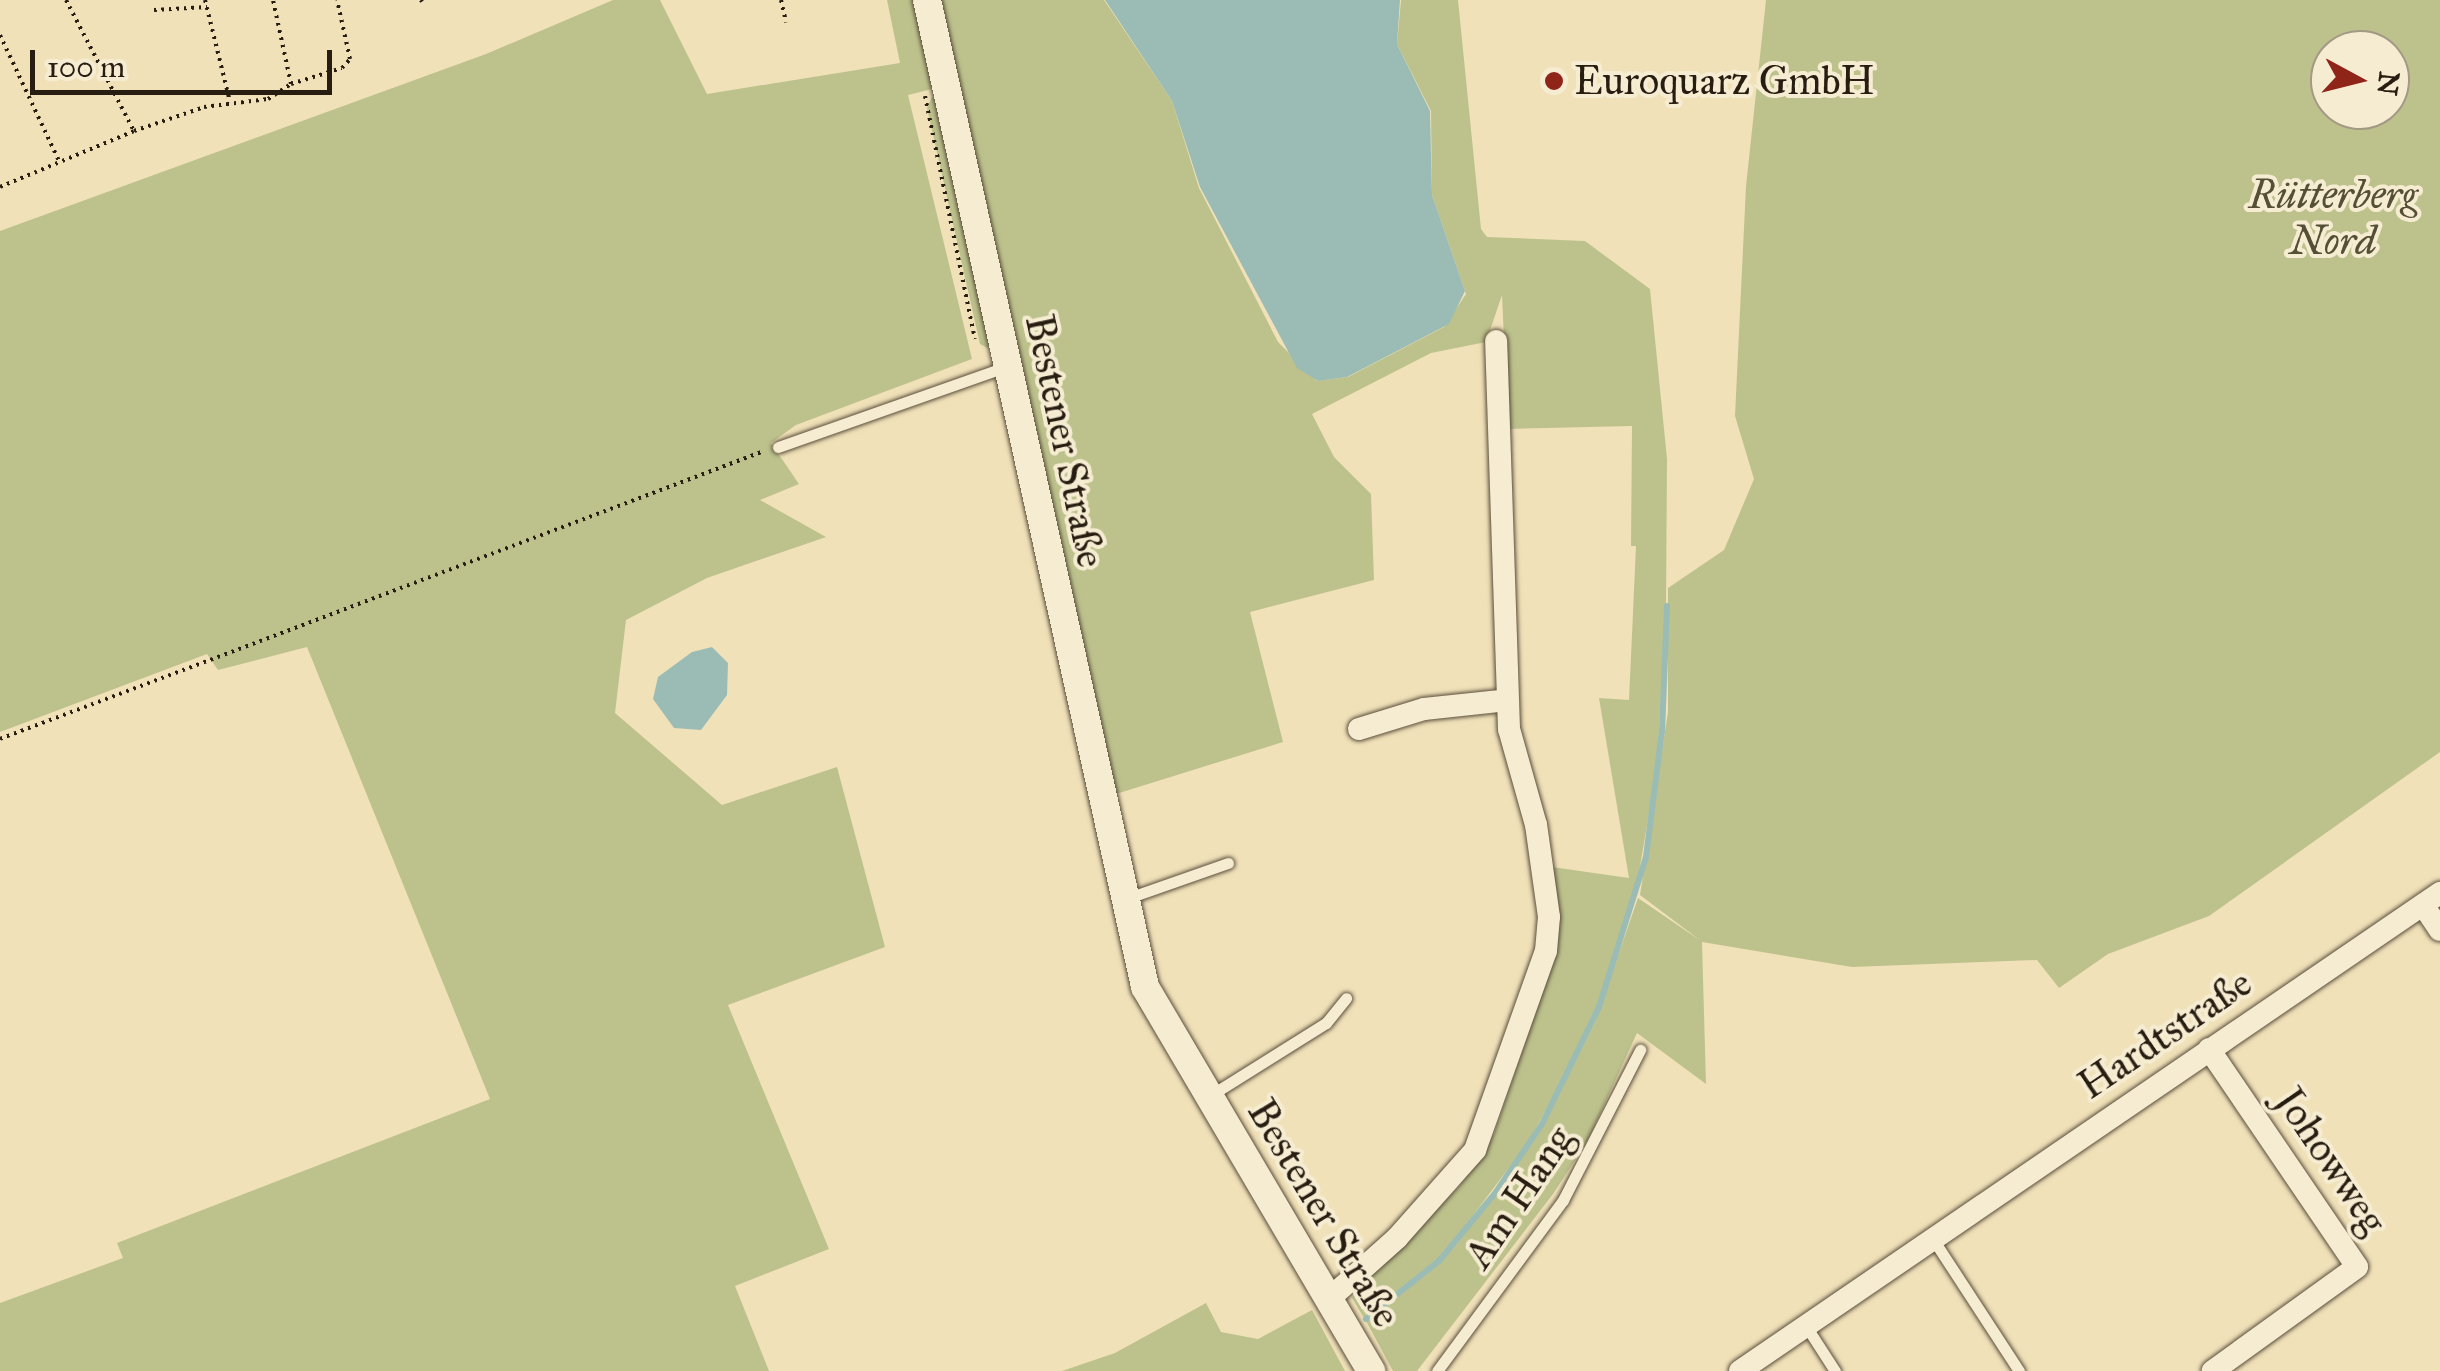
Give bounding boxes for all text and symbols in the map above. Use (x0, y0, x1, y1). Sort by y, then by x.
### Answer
scale bar (35, 30, 338, 92)
north arrow (2310, 30, 2410, 130)
text: 100 m (47, 49, 125, 85)
place label: Euroquarz GmbH (1574, 57, 1875, 105)
marker: Euroquarz GmbH (1543, 70, 1565, 92)
text: N (2369, 70, 2407, 97)
park label: Rütterberg Nord (2249, 171, 2417, 265)
street label: Bestener Straße (1015, 310, 1115, 572)
street label: Hardtstraße (2069, 959, 2261, 1109)
street label: Johowweg (2265, 1079, 2397, 1243)
street label: Bestener Straße (1237, 1091, 1411, 1335)
street label: Am Hang (1454, 1117, 1584, 1277)

